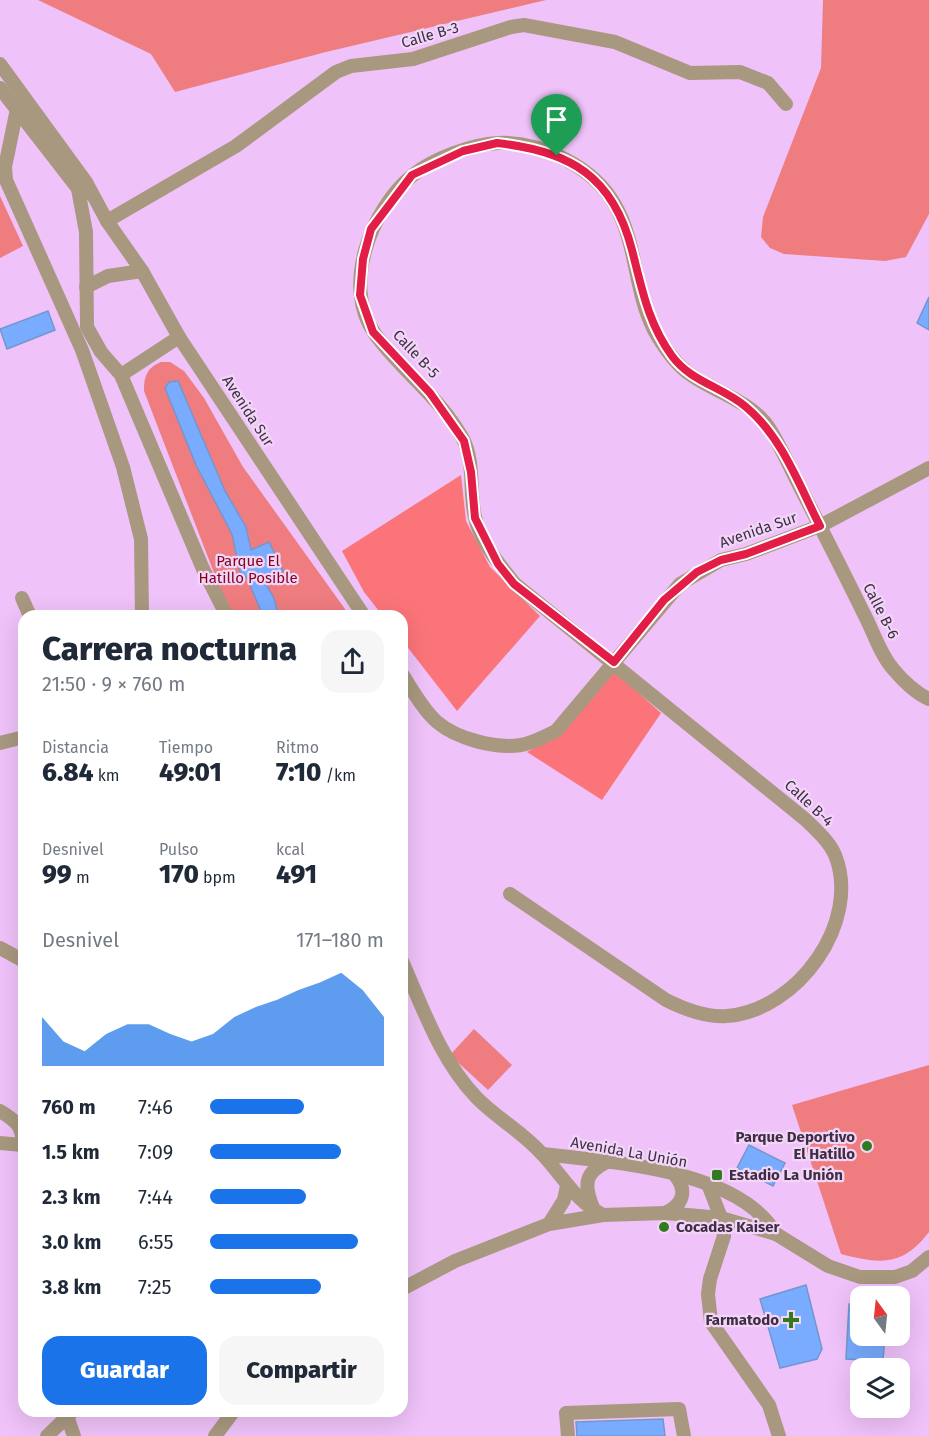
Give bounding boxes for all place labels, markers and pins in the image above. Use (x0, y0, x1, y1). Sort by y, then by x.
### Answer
pin (531, 94, 582, 156)
place label: Parque Deportivo El Hatillo (735, 1128, 855, 1163)
marker: Parque Deportivo El Hatillo (860, 1139, 874, 1153)
place label: Estadio La Unión (729, 1166, 843, 1184)
marker: Estadio La Unión (710, 1168, 724, 1182)
place label: Cocadas Kaiser (676, 1218, 781, 1236)
marker: Cocadas Kaiser (657, 1220, 671, 1234)
place label: Farmatodo (705, 1311, 779, 1329)
marker: Farmatodo (784, 1313, 798, 1327)

